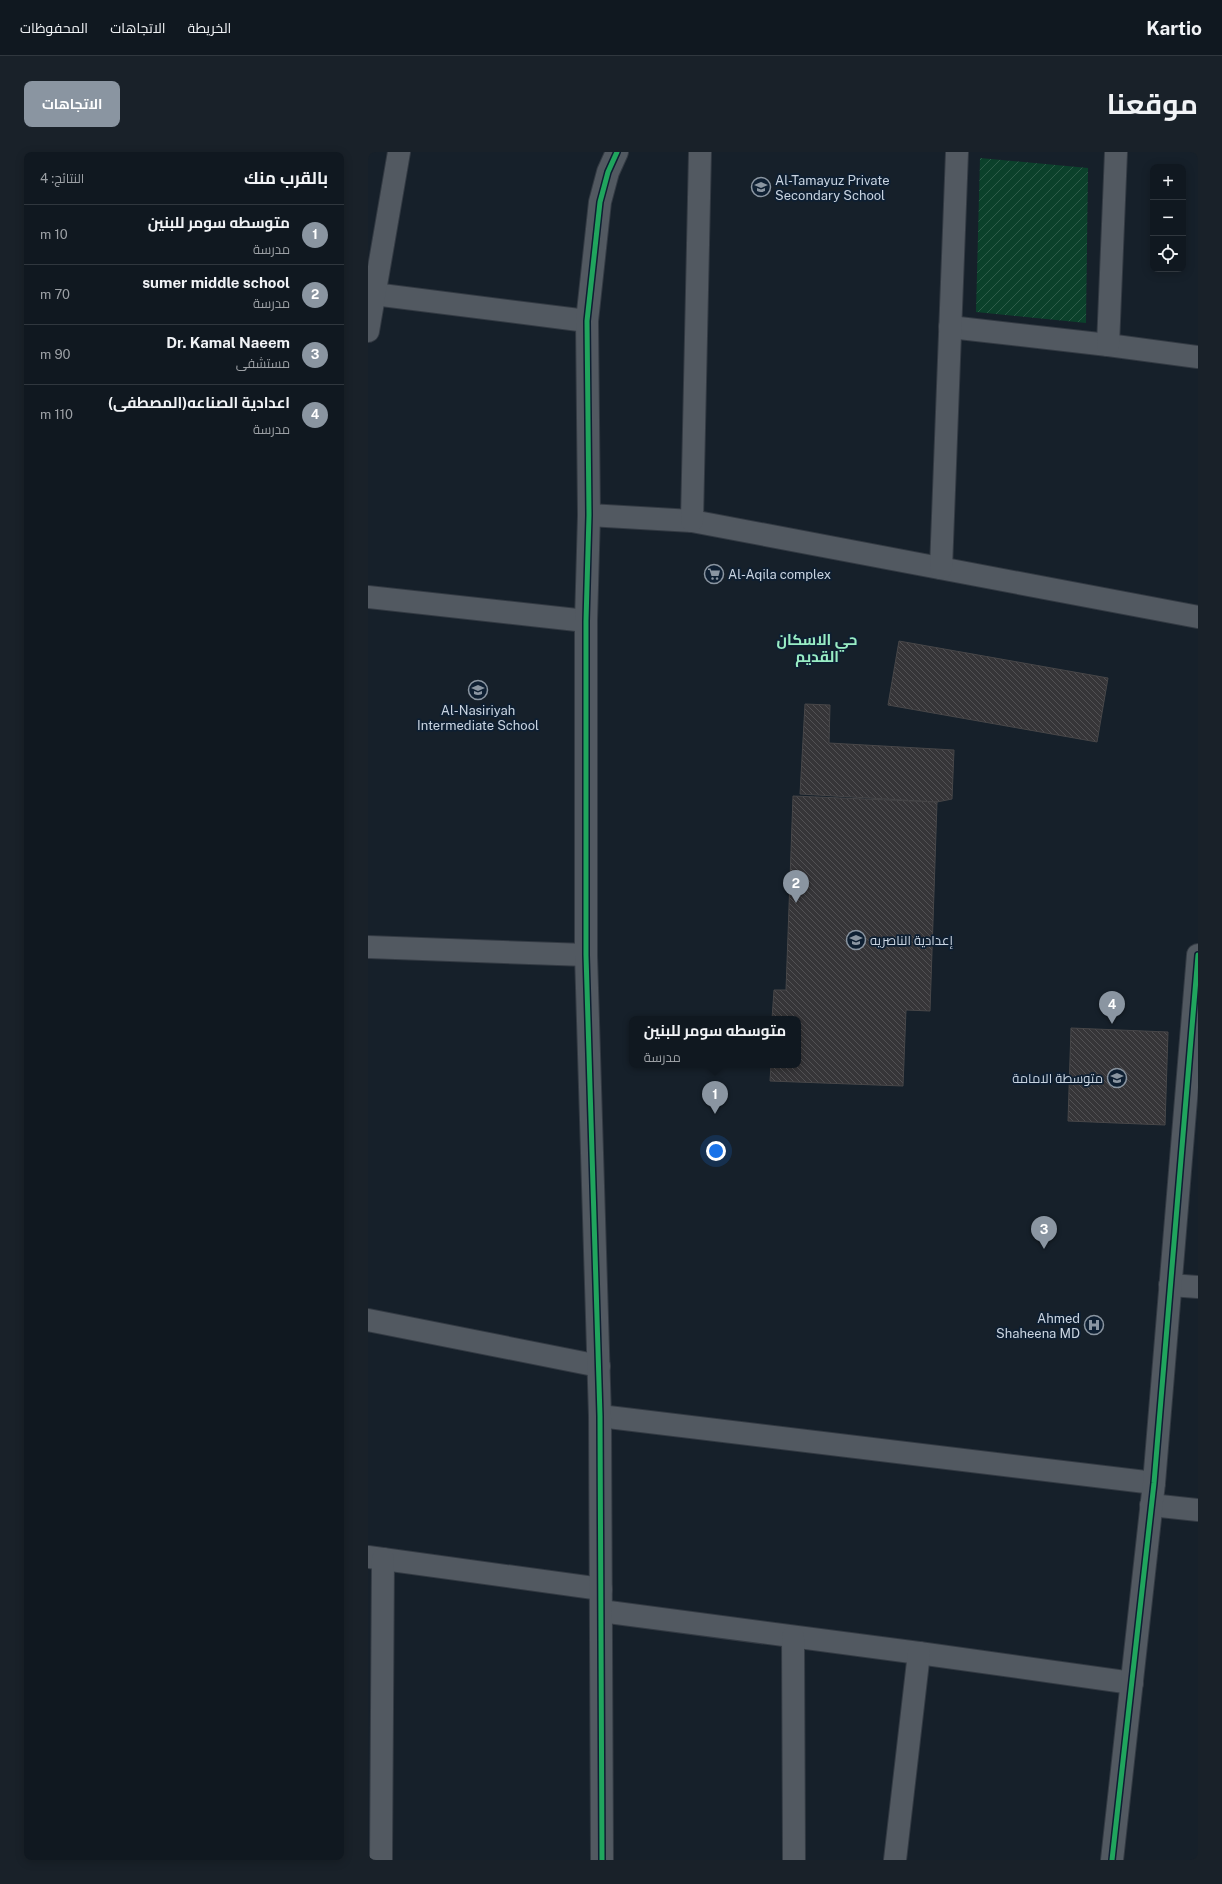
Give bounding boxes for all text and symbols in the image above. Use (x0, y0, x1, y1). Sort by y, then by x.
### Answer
text: Kartio (1146, 17, 1202, 39)
text: المحفوظات (20, 20, 88, 36)
text: الاتجاهات (110, 20, 166, 36)
text: الخريطة (188, 20, 231, 36)
button: الاتجاهات (24, 81, 120, 127)
text: موقعنا (1107, 87, 1198, 120)
map controls (1150, 164, 1186, 272)
button: + (1150, 164, 1186, 200)
text: بالقرب منك (244, 168, 328, 188)
text: النتائج: 4 (40, 171, 84, 186)
place label: Al-Tamayuz Private Secondary School (775, 173, 890, 203)
school or university icon: Al-Tamayuz Private Secondary School (750, 176, 772, 198)
button: − (1150, 200, 1186, 236)
text: متوسطه سومر للبنين (148, 214, 290, 231)
text: 10 m (40, 227, 68, 242)
text: 1 (312, 227, 318, 242)
button: locate (1150, 236, 1186, 272)
text: مدرسة (253, 242, 290, 257)
text: sumer middle school (142, 274, 290, 291)
text: 70 m (40, 287, 70, 302)
text: 2 (311, 287, 319, 302)
text: مدرسة (253, 296, 290, 311)
text: Dr. Kamal Naeem (166, 334, 290, 351)
text: 90 m (40, 347, 70, 362)
text: 3 (311, 347, 319, 362)
text: مستشفى (236, 356, 290, 371)
text: اعدادية الصناعه(المصطفى) (108, 394, 290, 411)
text: 110 m (40, 407, 73, 422)
text: 4 (311, 407, 319, 422)
text: مدرسة (253, 422, 290, 437)
supermarket icon: Al-Aqila complex (703, 563, 725, 585)
place label: Al-Aqila complex (728, 567, 831, 582)
district label: حي الاسكان القديم (777, 631, 857, 667)
school or university icon: Al-Nasiriyah Intermediate School (467, 679, 489, 701)
place label: Al-Nasiriyah Intermediate School (417, 703, 539, 733)
pin: 2 (783, 870, 809, 903)
school or university icon: إعدادية الناصريه (845, 929, 867, 951)
place label: إعدادية الناصريه (870, 933, 953, 949)
pin: 4 (1099, 991, 1125, 1024)
popup (629, 1016, 801, 1068)
text: متوسطه سومر للبنين (644, 1022, 786, 1039)
text: مدرسة (644, 1050, 681, 1065)
school or university icon: متوسطة الامامة (1106, 1067, 1128, 1089)
place label: متوسطة الامامة (1012, 1071, 1103, 1086)
pin: 1 (702, 1081, 728, 1114)
your location (706, 1141, 726, 1161)
pin: 3 (1031, 1216, 1057, 1249)
place label: Ahmed Shaheena MD (996, 1311, 1080, 1341)
hospital icon: Ahmed Shaheena MD (1083, 1314, 1105, 1336)

